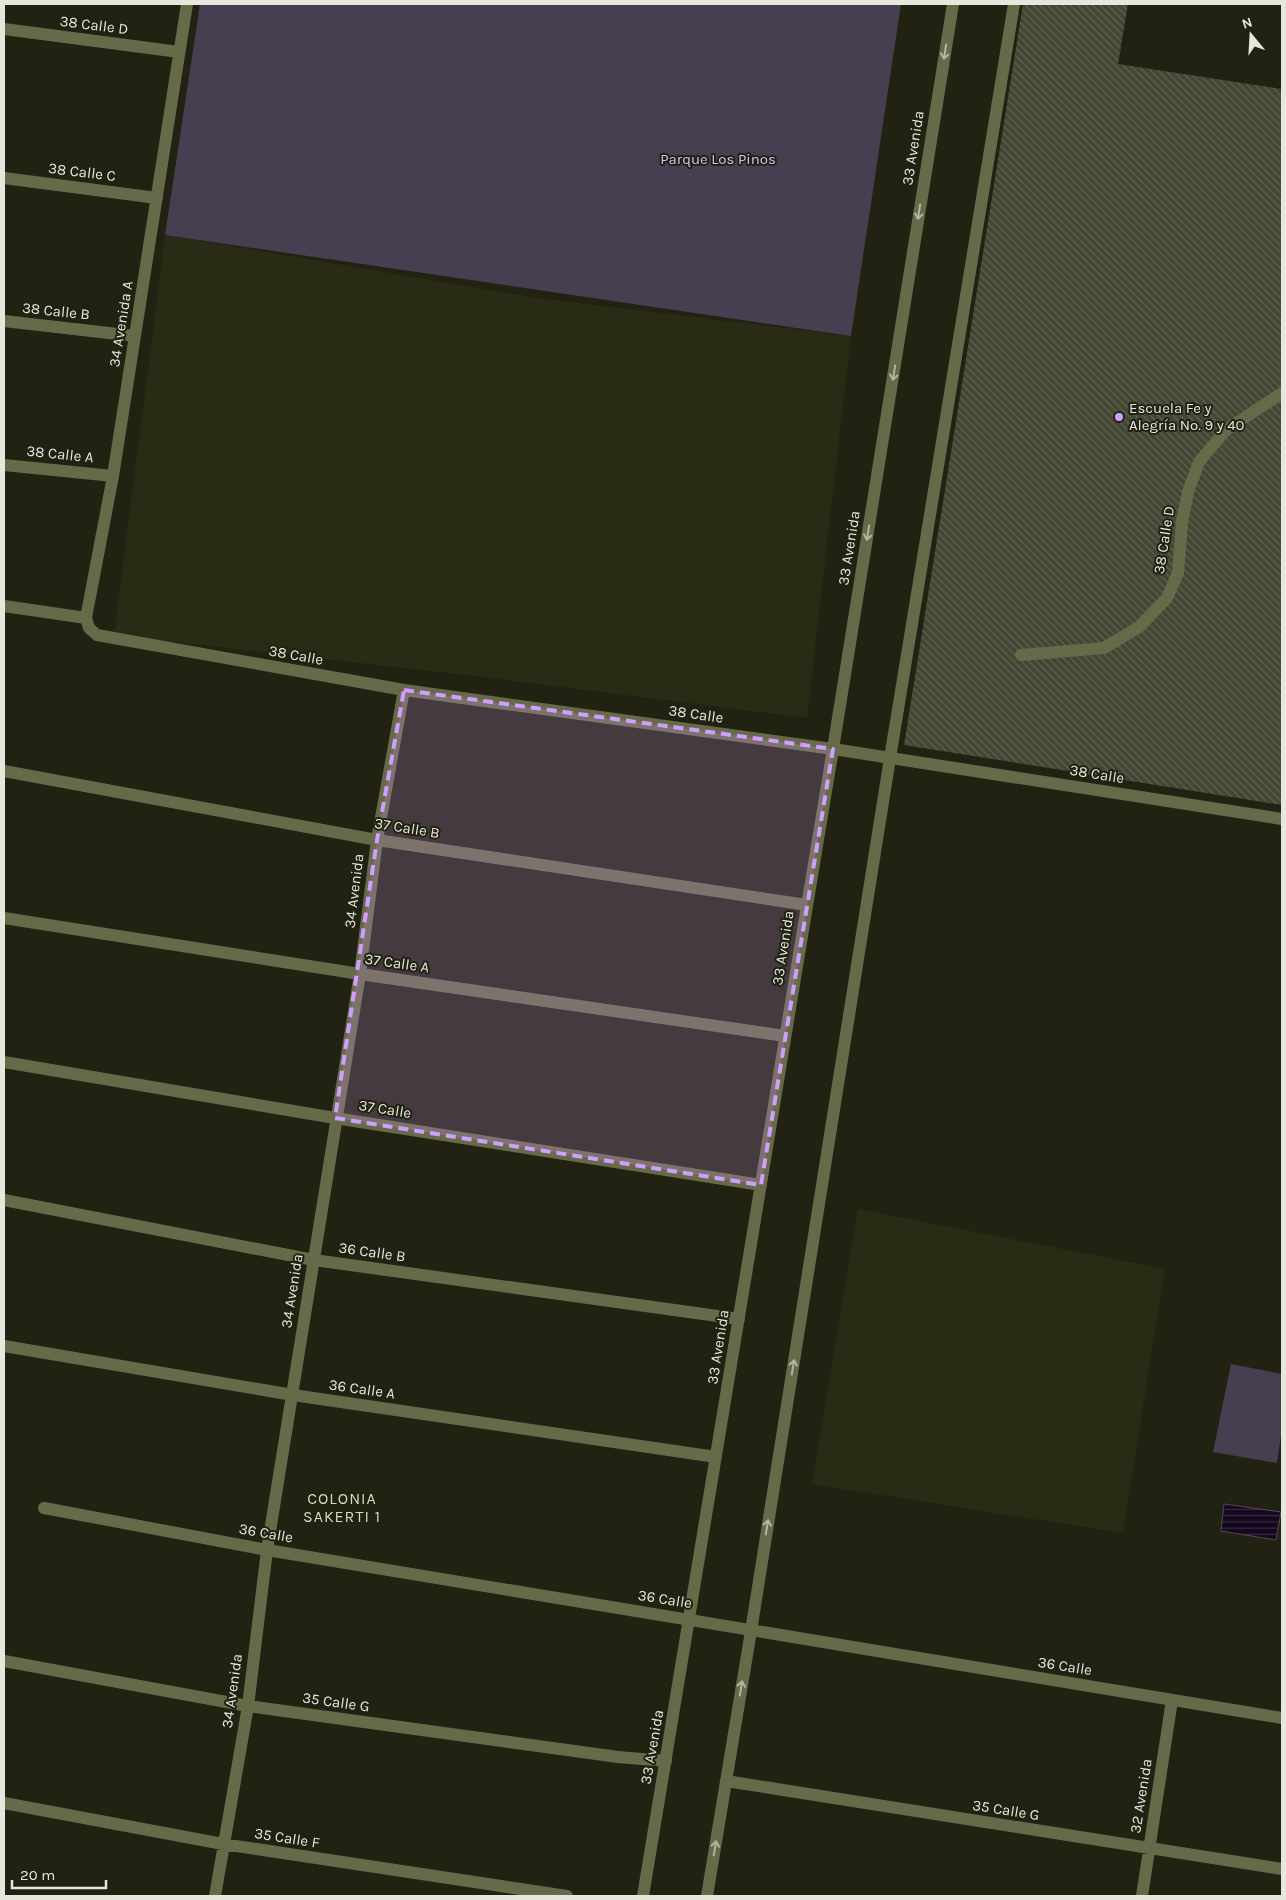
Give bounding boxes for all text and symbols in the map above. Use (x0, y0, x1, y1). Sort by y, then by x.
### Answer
north arrow (1226, 10, 1276, 60)
street label: 38 Calle D (59, 12, 129, 38)
text: N (1240, 13, 1255, 33)
one-way arrow (940, 44, 950, 60)
street label: 33 Avenida (898, 109, 928, 187)
park label: Parque Los Pinos (660, 150, 776, 168)
street label: 38 Calle C (47, 159, 117, 185)
one-way arrow (914, 204, 924, 220)
street label: 34 Avenida A (105, 279, 137, 368)
street label: 38 Calle B (21, 298, 91, 324)
one-way arrow (888, 364, 898, 380)
place label: Escuela Fe y Alegría No. 9 y 40 (1129, 399, 1245, 434)
marker: Escuela Fe y Alegría No. 9 y 40 (1113, 411, 1125, 423)
street label: 38 Calle A (26, 442, 95, 467)
street label: 38 Calle D (1150, 505, 1178, 575)
street label: 33 Avenida (834, 509, 864, 587)
one-way arrow (862, 525, 872, 541)
street label: 38 Calle (267, 641, 325, 669)
street label: 38 Calle (667, 701, 725, 727)
street label: 38 Calle (1068, 761, 1126, 787)
street label: 37 Calle B (373, 814, 441, 842)
street label: 34 Avenida (340, 853, 368, 929)
street label: 33 Avenida (768, 909, 798, 987)
street label: 37 Calle A (363, 950, 431, 977)
street label: 37 Calle (357, 1096, 413, 1122)
street label: 36 Calle B (337, 1238, 407, 1266)
street label: 34 Avenida (277, 1253, 307, 1329)
street label: 33 Avenida (703, 1308, 733, 1386)
one-way arrow (788, 1359, 798, 1375)
street label: 36 Calle A (328, 1375, 397, 1403)
district label: COLONIA SAKERTI 1 (303, 1489, 381, 1526)
street label: 36 Calle (238, 1519, 294, 1547)
one-way arrow (763, 1520, 773, 1536)
street label: 36 Calle (637, 1586, 693, 1612)
street label: 34 Avenida (218, 1653, 246, 1729)
street label: 36 Calle (1037, 1653, 1093, 1679)
one-way arrow (737, 1680, 747, 1696)
street label: 35 Calle G (301, 1688, 371, 1716)
street label: 33 Avenida (637, 1708, 667, 1786)
street label: 32 Avenida (1126, 1757, 1156, 1835)
street label: 35 Calle G (971, 1796, 1041, 1824)
street label: 35 Calle F (253, 1824, 321, 1852)
one-way arrow (710, 1841, 720, 1857)
scale bar (12, 1858, 106, 1890)
text: 20 m (20, 1866, 55, 1884)

